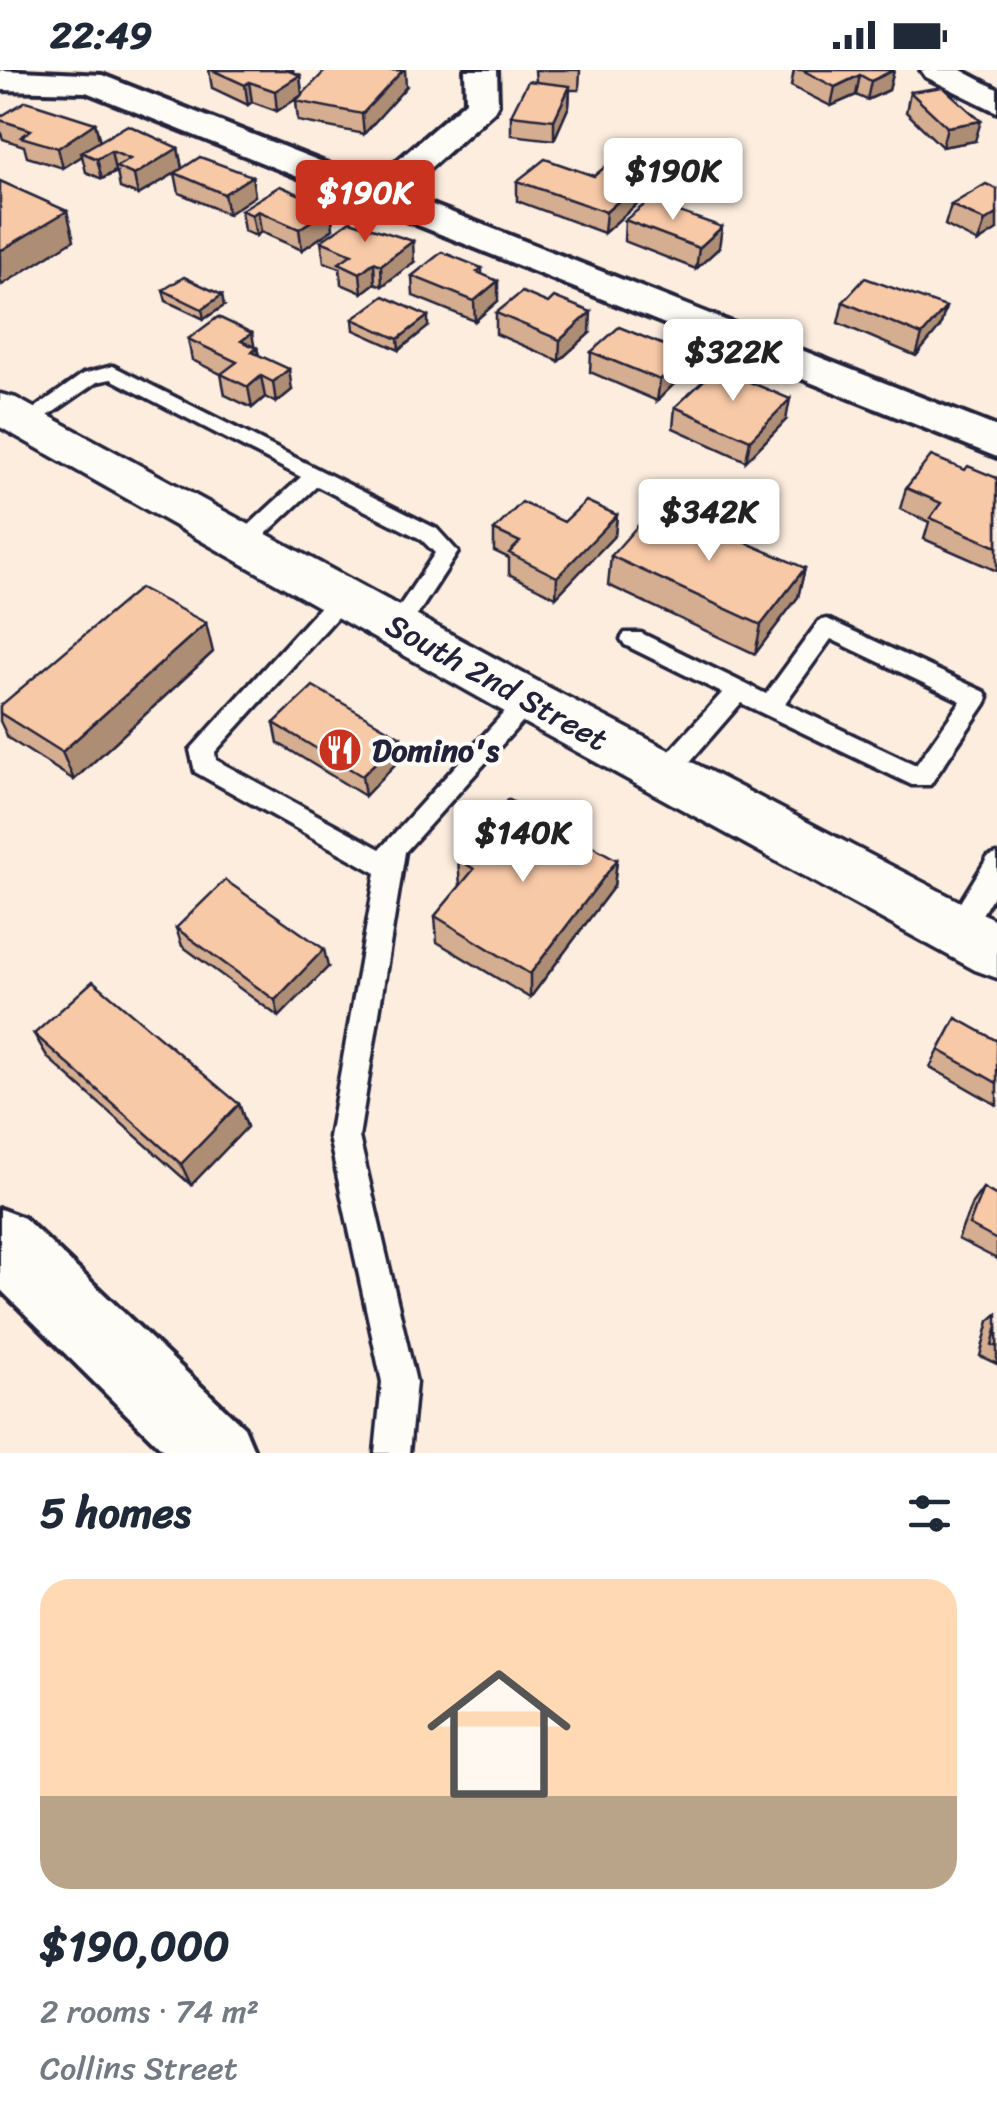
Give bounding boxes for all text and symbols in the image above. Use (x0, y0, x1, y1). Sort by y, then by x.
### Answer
text: 22:49 (50, 2, 152, 69)
pin: $190K (603, 138, 743, 223)
text: $190K (626, 142, 720, 199)
pin: $190K (295, 160, 435, 245)
text: $190K (318, 164, 412, 221)
pin: $322K (663, 319, 803, 404)
text: $322K (685, 323, 781, 380)
pin: $342K (639, 479, 779, 564)
text: $342K (660, 483, 758, 540)
street label: South 2nd Street (375, 597, 619, 767)
place label: Domino's (372, 722, 500, 779)
restaurant icon: Domino's (317, 727, 363, 773)
pin: $140K (453, 800, 593, 885)
text: $140K (476, 804, 570, 861)
text: 5 homes (40, 1476, 191, 1550)
icon: filters (902, 1486, 957, 1541)
icon: home (409, 1644, 589, 1824)
text: $190,000 (40, 1909, 230, 1983)
text: 2 rooms · 74 m² (40, 1983, 259, 2040)
text: Collins Street (40, 2040, 238, 2097)

